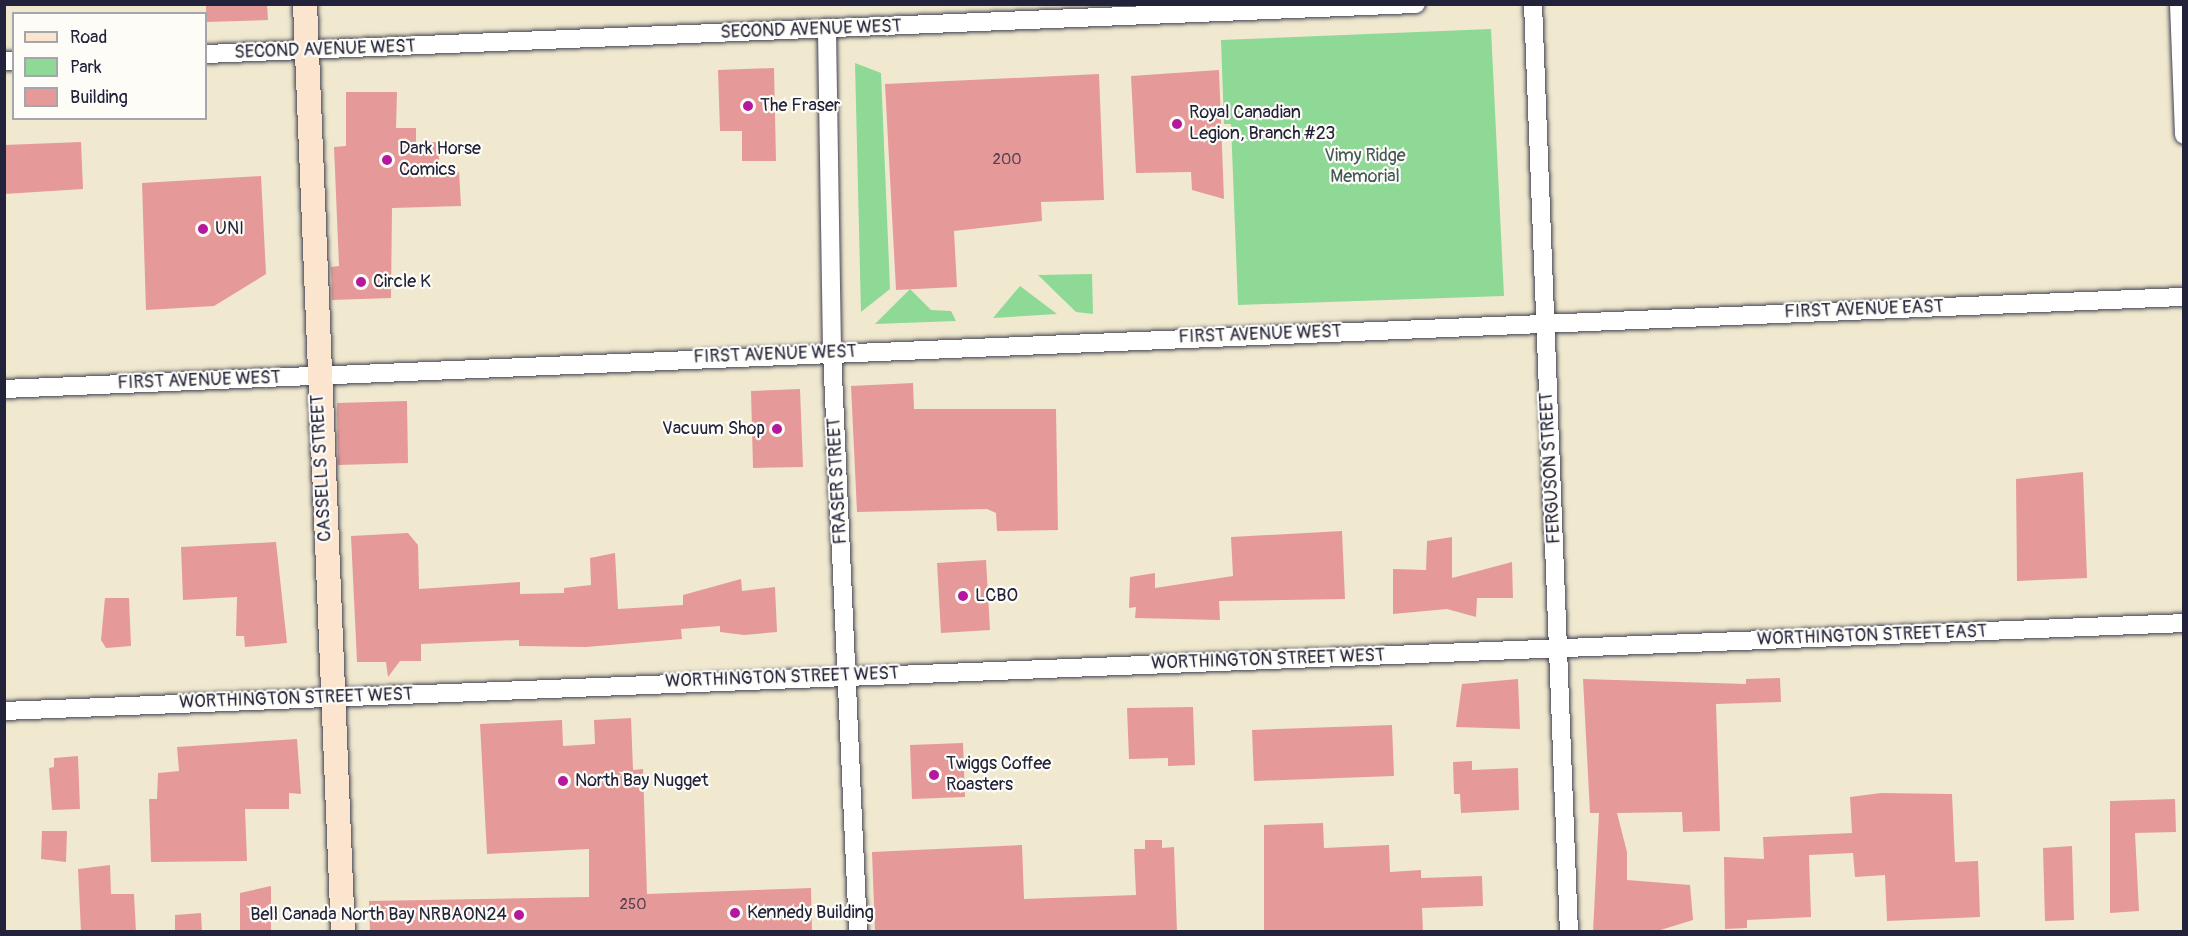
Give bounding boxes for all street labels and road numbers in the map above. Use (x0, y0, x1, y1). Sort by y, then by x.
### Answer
street label: SECOND AVENUE WEST (720, 16, 902, 44)
street label: SECOND AVENUE WEST (234, 36, 416, 64)
street label: FIRST AVENUE EAST (1784, 296, 1944, 324)
street label: FIRST AVENUE WEST (1178, 321, 1342, 349)
street label: FIRST AVENUE WEST (693, 341, 857, 369)
street label: FIRST AVENUE WEST (117, 367, 281, 395)
street label: FERGUSON STREET (1536, 391, 1566, 545)
street label: CASSELLS STREET (307, 394, 337, 542)
street label: FRASER STREET (824, 417, 852, 545)
street label: WORTHINGTON STREET EAST (1757, 621, 1987, 651)
street label: WORTHINGTON STREET WEST (1151, 645, 1385, 675)
street label: WORTHINGTON STREET WEST (665, 663, 899, 693)
street label: WORTHINGTON STREET WEST (179, 684, 413, 714)

